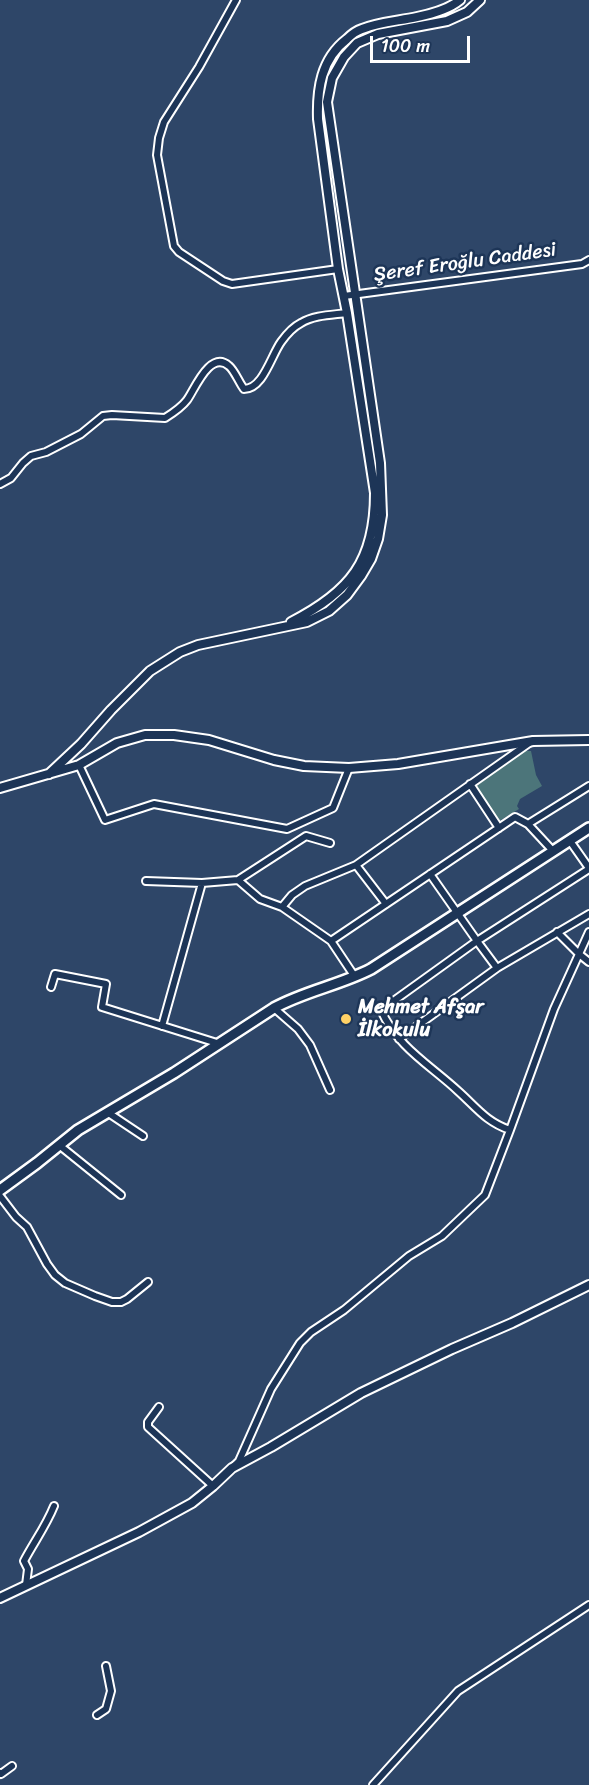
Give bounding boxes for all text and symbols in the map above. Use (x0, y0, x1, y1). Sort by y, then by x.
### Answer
scale bar (373, 24, 474, 62)
text: 100 m (381, 30, 430, 62)
street label: Şeref Eroğlu Caddesi (372, 238, 558, 288)
place label: Mehmet Afşar İlkokulu (358, 996, 483, 1043)
marker: Mehmet Afşar İlkokulu (339, 1012, 353, 1026)

